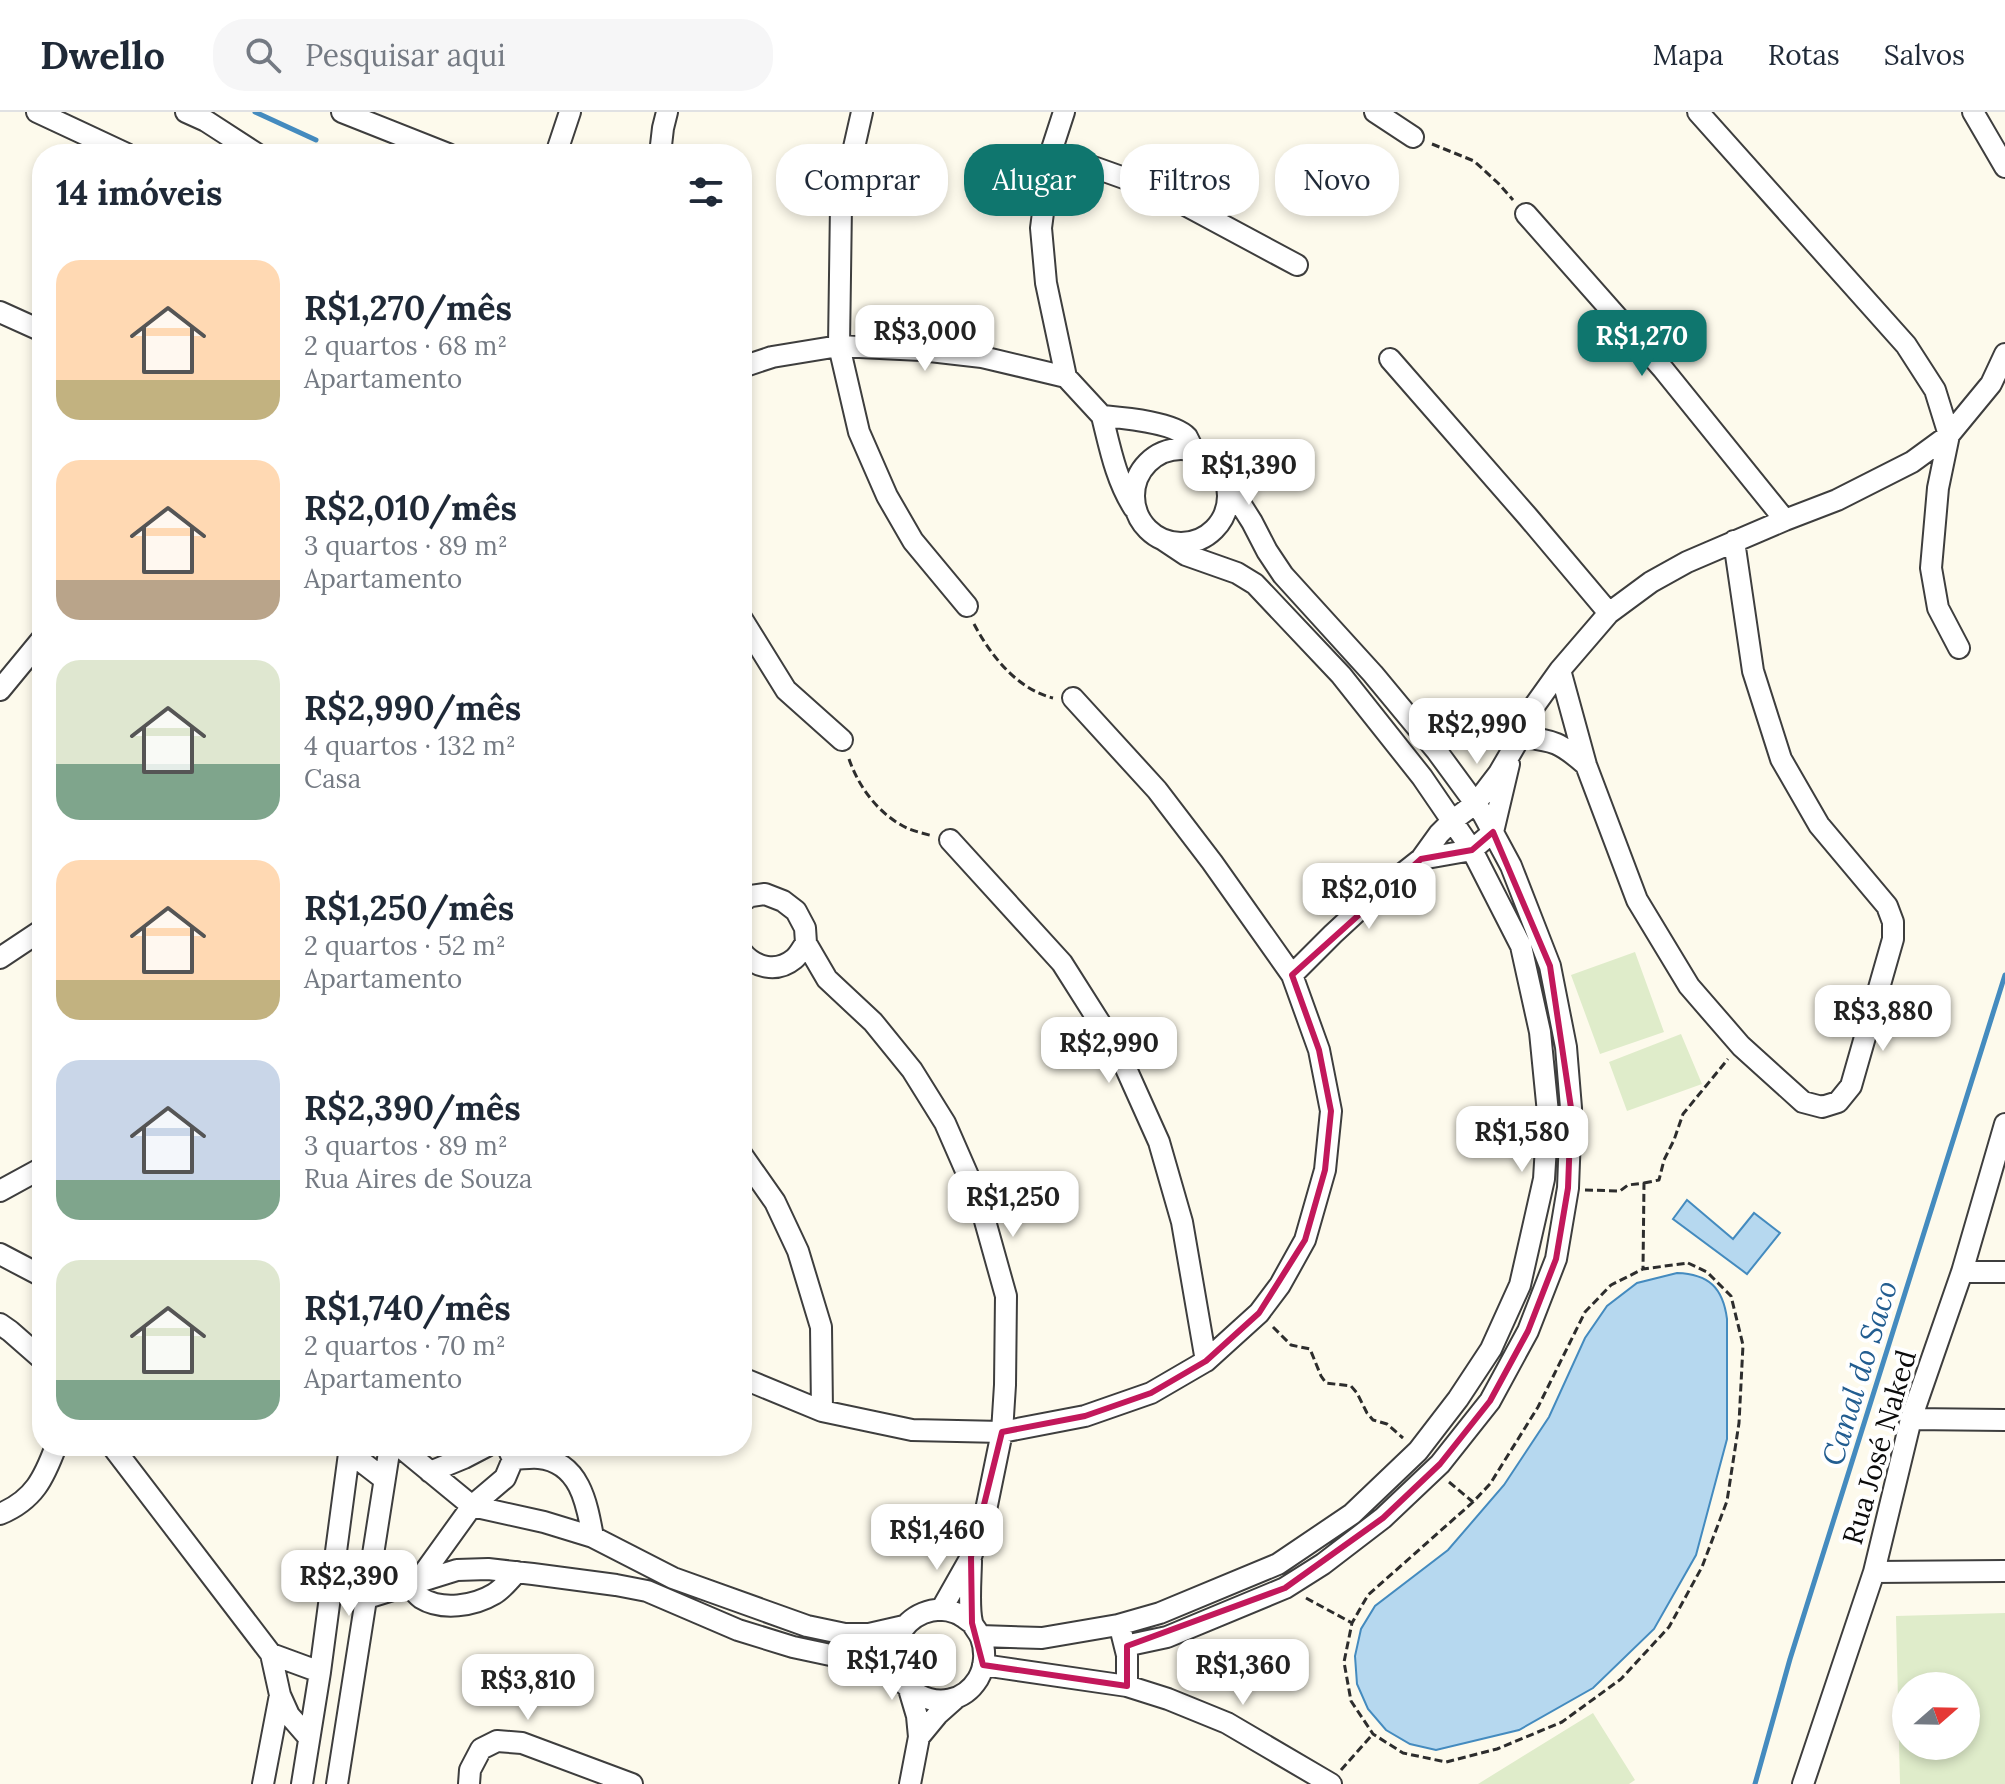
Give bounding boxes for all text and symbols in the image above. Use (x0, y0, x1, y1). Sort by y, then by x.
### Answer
search box (213, 19, 773, 91)
text: Dwello (40, 31, 165, 79)
icon: search (241, 33, 285, 77)
text: Pesquisar aqui (305, 36, 506, 74)
text: Mapa (1652, 37, 1724, 73)
text: Rotas (1768, 37, 1840, 73)
text: Salvos (1884, 37, 1965, 73)
chip: Comprar (776, 144, 948, 216)
chip: Alugar (964, 144, 1104, 216)
chip: Filtros (1120, 144, 1259, 216)
chip: Novo (1275, 144, 1399, 216)
icon: filters (684, 170, 728, 214)
text: 14 imóveis (56, 171, 223, 214)
text: R$1,270/mês (304, 286, 512, 329)
icon: home (120, 292, 216, 388)
pin: R$3,000 (851, 305, 999, 373)
pin: R$1,270 (1568, 310, 1716, 378)
text: R$3,000 (873, 314, 977, 347)
text: R$1,270 (1596, 319, 1688, 352)
text: 2 quartos · 68 m² (304, 329, 507, 362)
text: Apartamento (304, 362, 462, 395)
pin: R$1,390 (1175, 439, 1323, 507)
text: R$1,390 (1201, 448, 1297, 481)
text: R$2,010/mês (304, 486, 517, 529)
icon: home (120, 492, 216, 588)
text: 3 quartos · 89 m² (304, 529, 508, 562)
text: Apartamento (304, 562, 462, 595)
text: R$2,990/mês (304, 686, 521, 729)
icon: home (120, 692, 216, 788)
pin: R$2,990 (1403, 698, 1551, 766)
text: R$2,990 (1427, 707, 1527, 740)
text: 4 quartos · 132 m² (304, 729, 516, 762)
text: Casa (304, 762, 361, 795)
pin: R$2,010 (1295, 863, 1443, 931)
text: R$2,010 (1321, 872, 1417, 905)
text: R$1,250/mês (304, 886, 514, 929)
icon: home (120, 892, 216, 988)
text: 2 quartos · 52 m² (304, 929, 506, 962)
text: Apartamento (304, 962, 462, 995)
pin: R$3,880 (1809, 985, 1957, 1053)
text: R$3,880 (1833, 994, 1933, 1027)
pin: R$2,990 (1035, 1017, 1183, 1085)
text: R$2,990 (1059, 1026, 1159, 1059)
text: R$2,390/mês (304, 1086, 521, 1129)
icon: home (120, 1092, 216, 1188)
pin: R$1,580 (1448, 1106, 1596, 1174)
text: R$1,580 (1474, 1115, 1570, 1148)
text: 3 quartos · 89 m² (304, 1129, 508, 1162)
text: Rua Aires de Souza (304, 1162, 532, 1195)
pin: R$1,250 (939, 1171, 1087, 1239)
text: R$1,250 (966, 1180, 1060, 1213)
water label: Canal do Saco (1813, 1276, 1905, 1470)
text: R$1,740/mês (304, 1286, 511, 1329)
icon: home (120, 1292, 216, 1388)
text: 2 quartos · 70 m² (304, 1329, 506, 1362)
street label: Rua José Naked (1834, 1346, 1924, 1548)
text: Apartamento (304, 1362, 462, 1395)
pin: R$1,460 (863, 1504, 1011, 1572)
text: R$1,460 (889, 1513, 985, 1546)
pin: R$2,390 (275, 1550, 423, 1618)
text: R$2,390 (299, 1559, 399, 1592)
pin: R$1,740 (818, 1634, 966, 1702)
pin: R$1,360 (1169, 1639, 1317, 1707)
text: R$1,740 (846, 1643, 938, 1676)
text: R$1,360 (1195, 1648, 1291, 1681)
pin: R$3,810 (454, 1654, 602, 1722)
text: R$3,810 (480, 1663, 576, 1696)
north arrow (1892, 1672, 1980, 1760)
map controls (1892, 1672, 1980, 1760)

